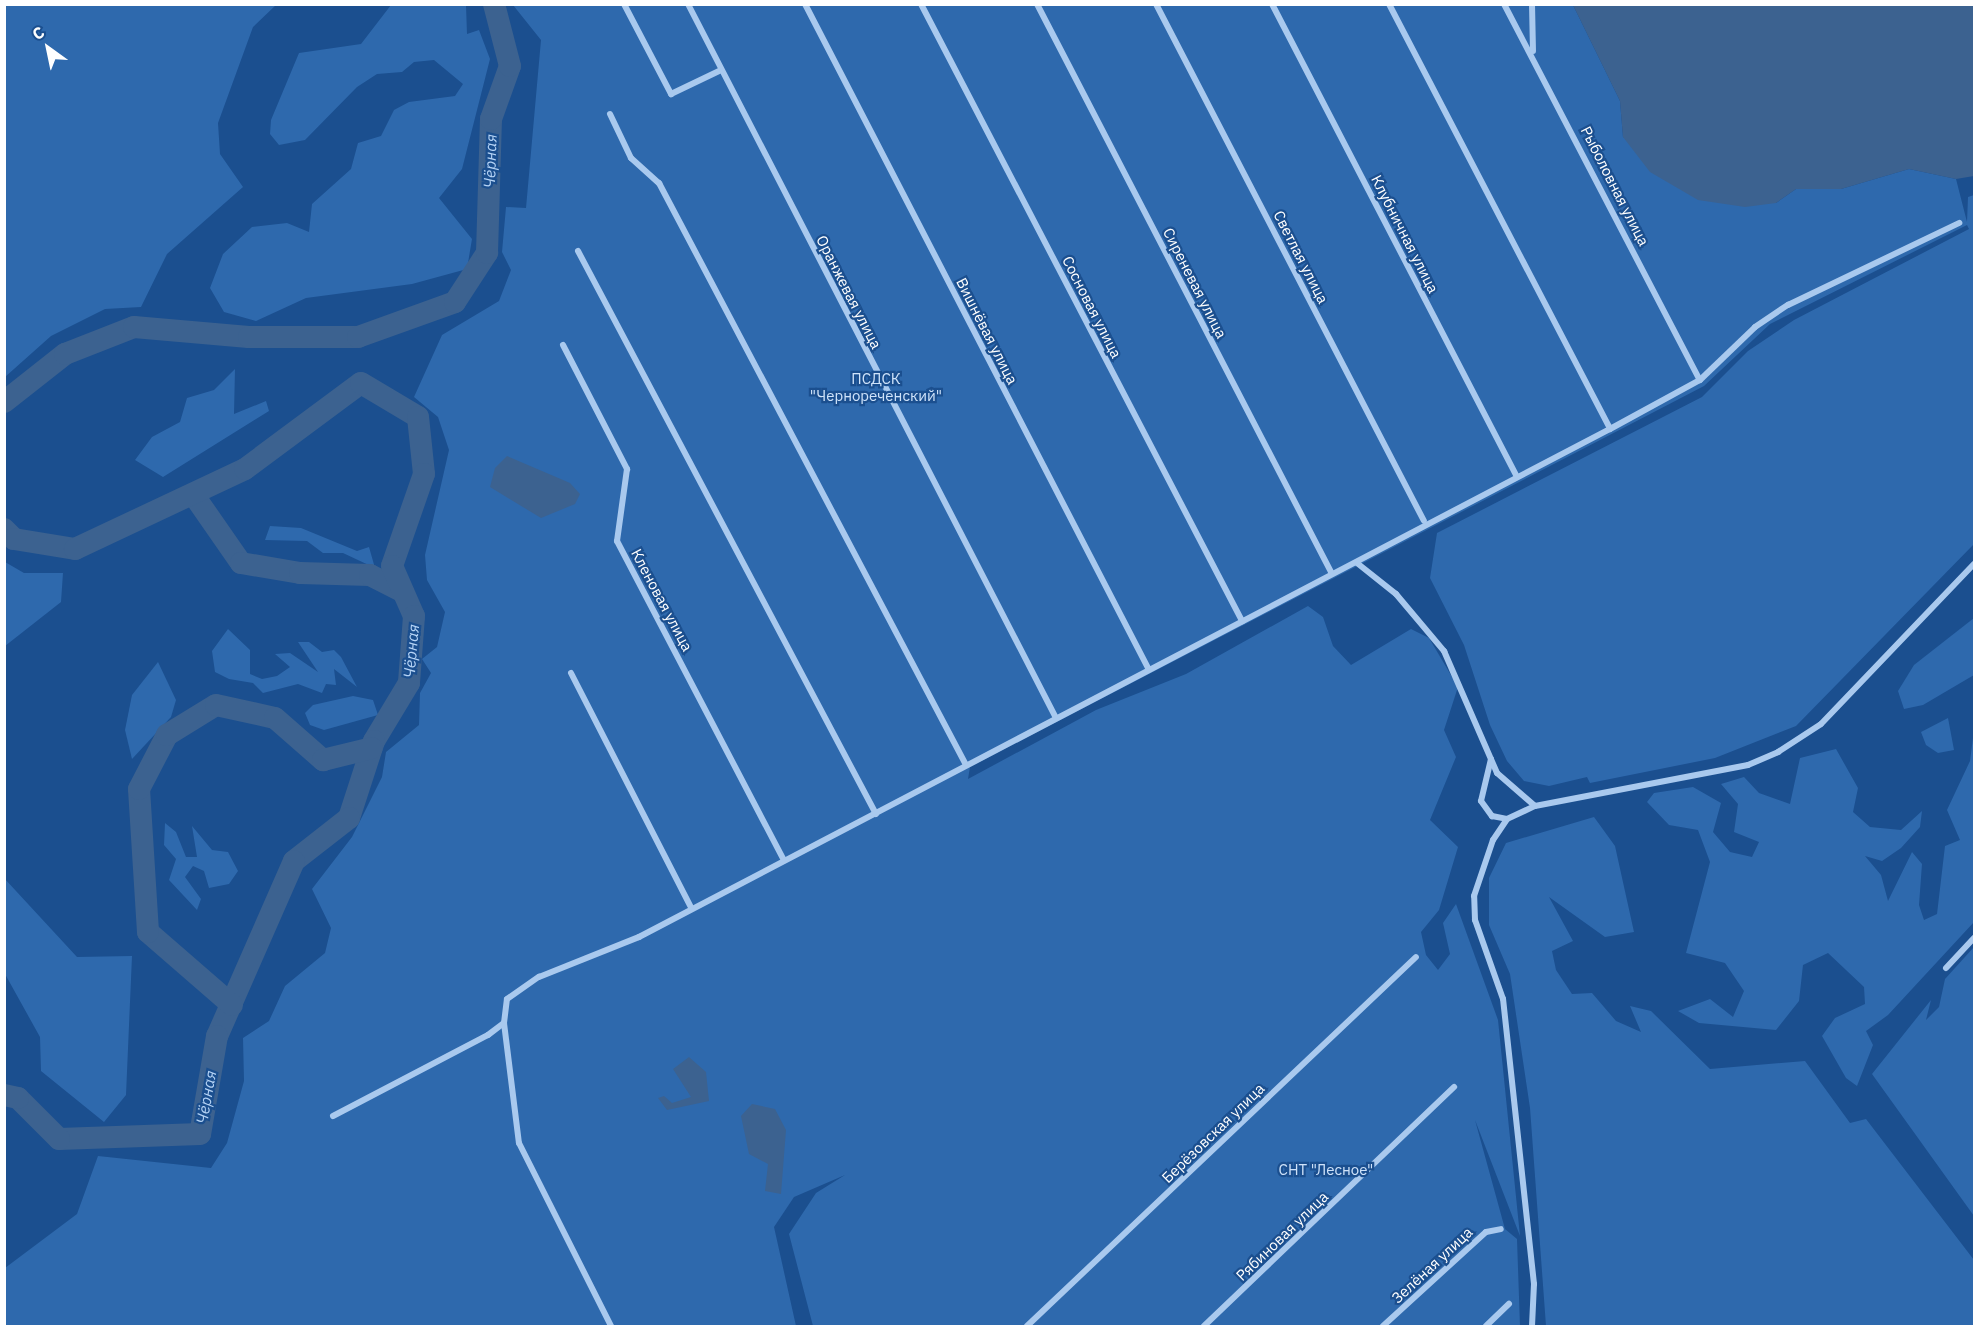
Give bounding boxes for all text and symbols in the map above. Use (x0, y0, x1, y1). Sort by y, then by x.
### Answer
north arrow (18, 18, 78, 78)
text: С (28, 22, 48, 44)
street label: Рыболовная улица (1577, 123, 1653, 249)
water label: Чёрная (479, 134, 501, 188)
street label: Клубничная улица (1367, 172, 1443, 296)
street label: Светлая улица (1270, 207, 1332, 307)
street label: Сиреневая улица (1159, 225, 1231, 341)
street label: Оранжевая улица (813, 232, 885, 352)
street label: Сосновая улица (1059, 253, 1125, 361)
street label: Вишнёвая улица (952, 275, 1022, 387)
park label: ПСДСК "Чернореченский" (810, 369, 942, 404)
street label: Кленовая улица (627, 546, 697, 654)
water label: Чёрная (399, 623, 423, 679)
water label: Чёрная (192, 1069, 220, 1125)
street label: Берёзовская улица (1158, 1079, 1268, 1187)
park label: СНТ "Лесное" (1279, 1161, 1373, 1179)
street label: Рябиновая улица (1232, 1188, 1332, 1284)
street label: Зелёная улица (1388, 1223, 1476, 1307)

